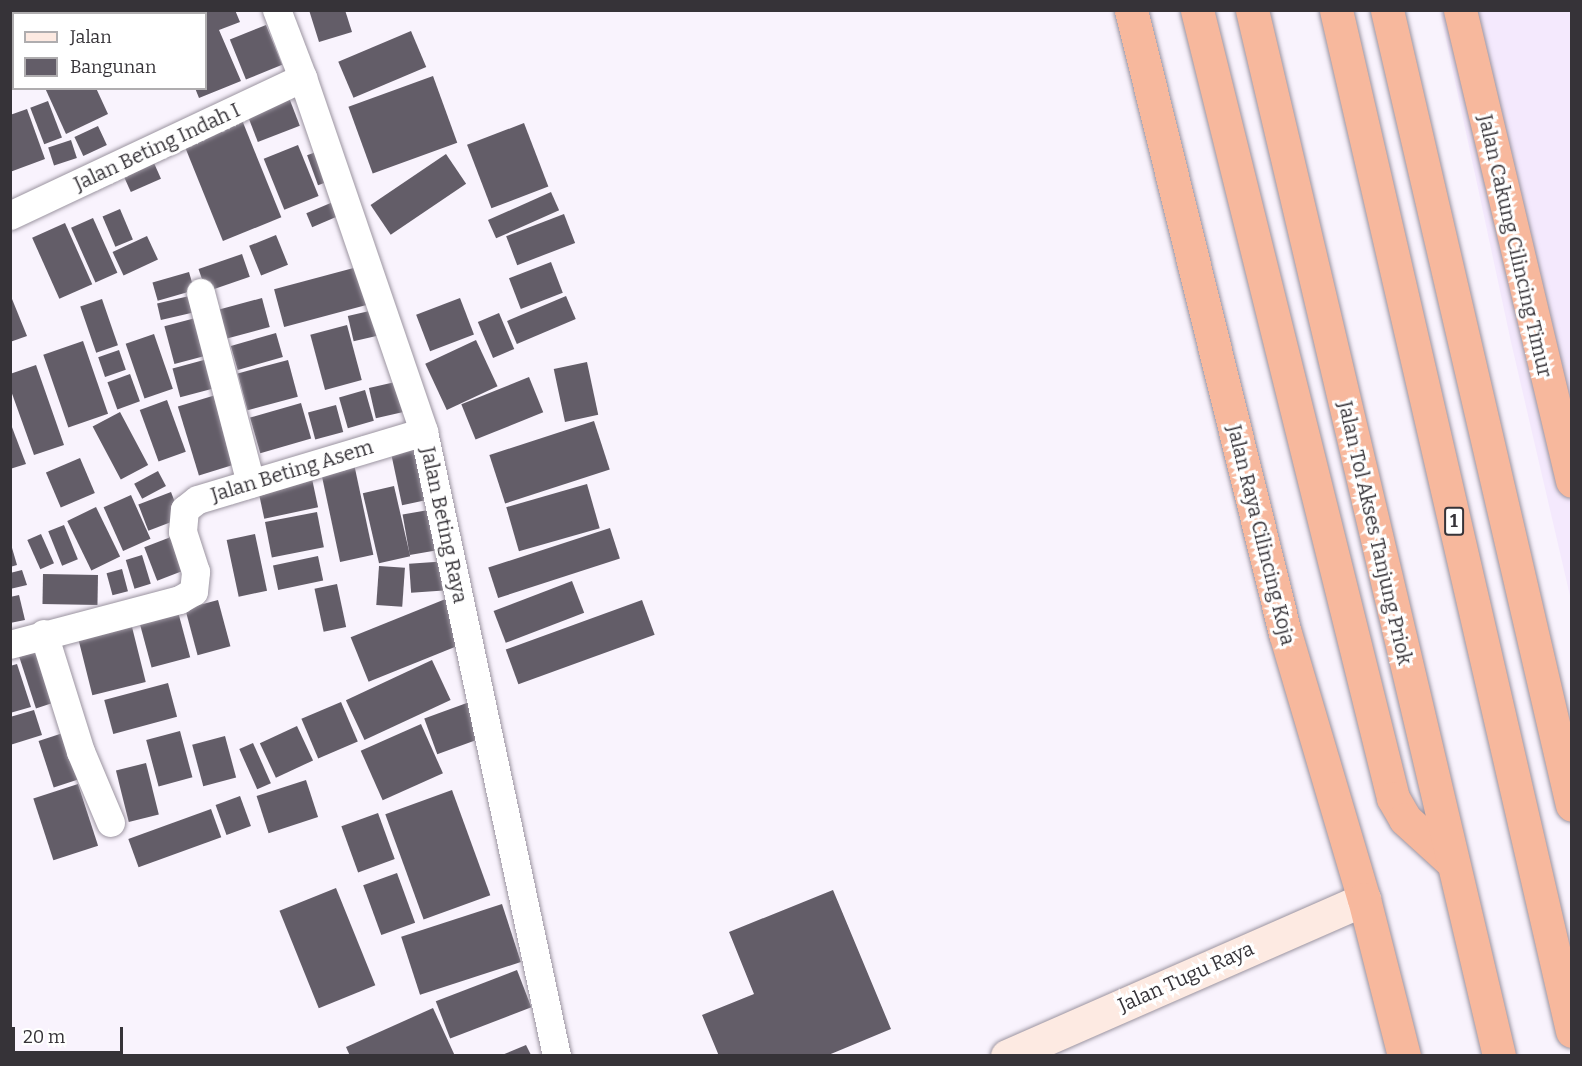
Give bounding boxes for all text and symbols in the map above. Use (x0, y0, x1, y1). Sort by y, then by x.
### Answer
legend (12, 12, 207, 90)
text: Jalan (70, 26, 112, 48)
text: Bangunan (70, 56, 156, 78)
street label: Jalan Beting Indah I (70, 98, 244, 196)
street label: Jalan Cakung Cilincing Timur (1473, 112, 1557, 380)
street label: Jalan Tol Akses Tanjung Priok (1333, 399, 1417, 667)
street label: Jalan Raya Cilincing Koja (1222, 422, 1300, 648)
street label: Jalan Beting Asem (208, 435, 376, 507)
street label: Jalan Beting Raya (416, 445, 472, 605)
road number: 1 (1444, 506, 1464, 536)
street label: Jalan Tugu Raya (1115, 936, 1257, 1018)
scale bar (15, 1015, 126, 1053)
text: 20 m (23, 1026, 65, 1048)

